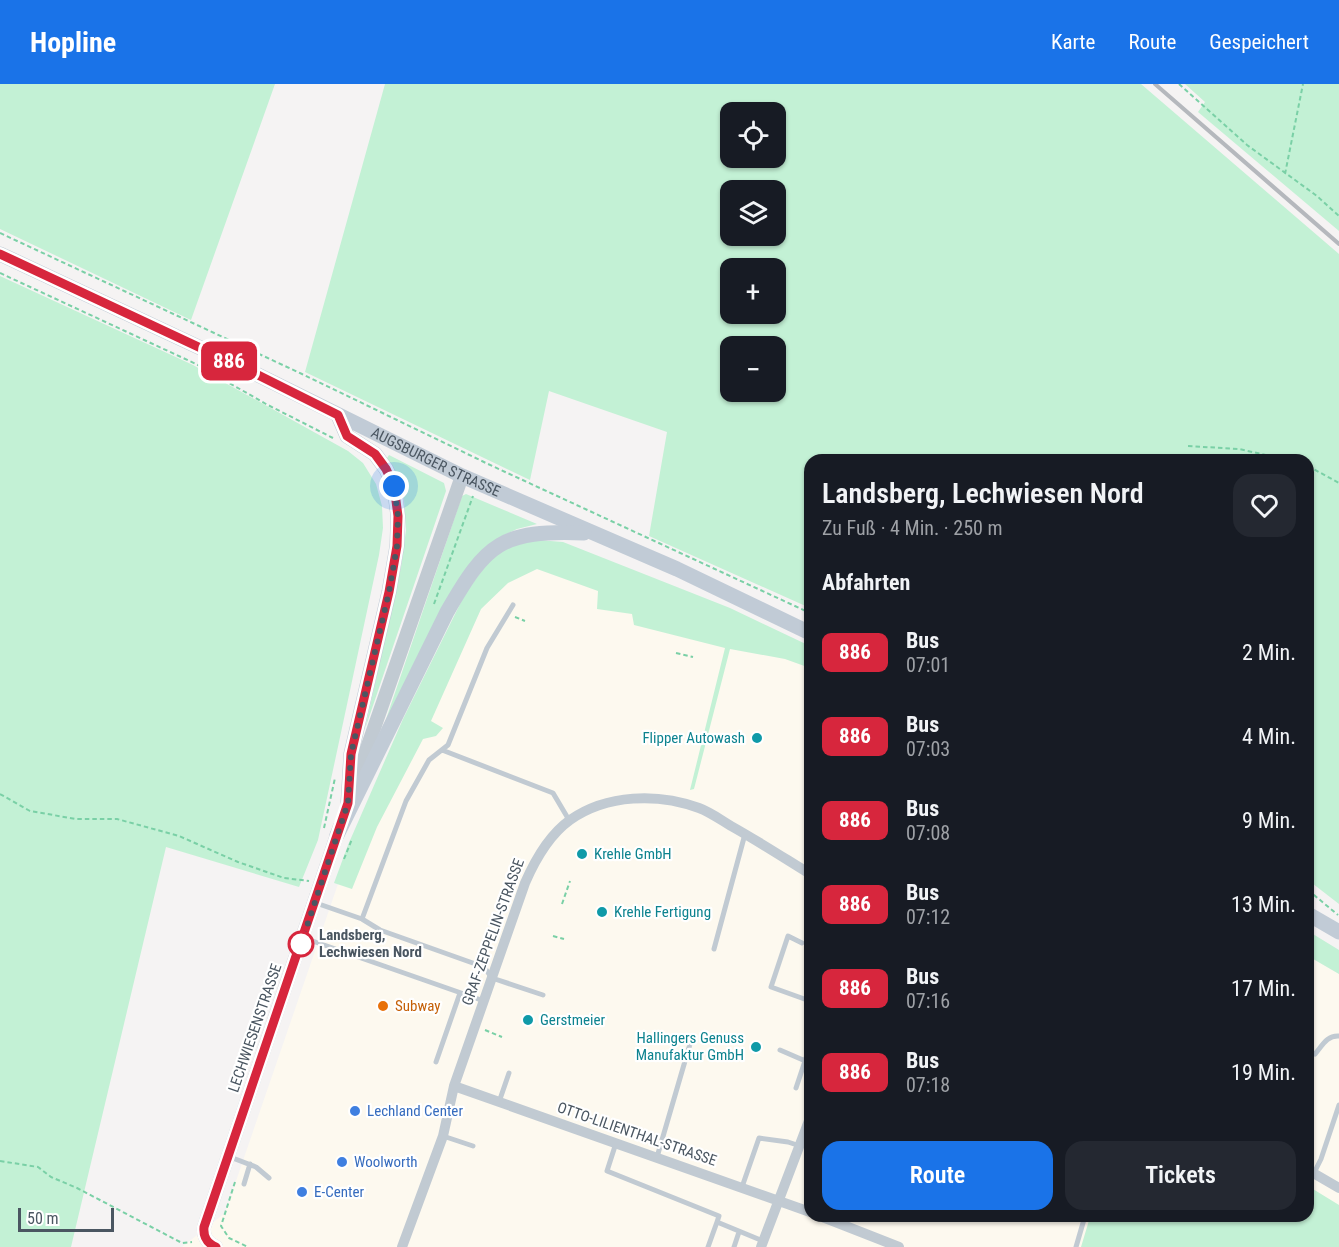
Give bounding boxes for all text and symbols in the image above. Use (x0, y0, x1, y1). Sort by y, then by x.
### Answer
text: Hopline (30, 26, 116, 59)
text: Karte (1051, 30, 1095, 54)
text: Route (1128, 30, 1176, 54)
text: Gespeichert (1209, 30, 1309, 54)
map controls (720, 102, 786, 402)
button: locate (720, 102, 786, 168)
button: layers (720, 180, 786, 246)
button: + (720, 258, 786, 324)
button: − (720, 336, 786, 402)
line badge: 886 (194, 342, 264, 380)
text: 886 (213, 349, 245, 373)
street label: AUGSBURGER STRASSE (368, 423, 503, 501)
your location (379, 471, 409, 501)
button: heart (1233, 474, 1296, 537)
text: Landsberg, Lechwiesen Nord (822, 477, 1144, 510)
text: Zu Fuß · 4 Min. · 250 m (822, 516, 1003, 540)
text: Abfahrten (822, 570, 910, 595)
text: Bus (906, 628, 939, 653)
text: 886 (839, 640, 871, 664)
text: 2 Min. (1242, 640, 1296, 665)
text: 07:01 (906, 653, 950, 677)
text: Bus (906, 712, 939, 737)
text: 886 (839, 724, 871, 748)
text: 4 Min. (1242, 724, 1296, 749)
place label: Flipper Autowash (642, 729, 745, 747)
marker: Flipper Autowash (750, 731, 764, 745)
text: 07:03 (906, 737, 950, 761)
text: Bus (906, 796, 939, 821)
text: 886 (839, 808, 871, 832)
text: 9 Min. (1242, 808, 1296, 833)
text: 07:08 (906, 821, 950, 845)
place label: Krehle GmbH (594, 845, 672, 863)
marker: Krehle GmbH (575, 847, 589, 861)
street label: GRAF-ZEPPELIN-STRASSE (458, 856, 528, 1008)
text: Bus (906, 880, 939, 905)
text: 886 (839, 892, 871, 916)
text: 13 Min. (1231, 892, 1296, 917)
place label: Krehle Fertigung (614, 903, 711, 921)
marker: Krehle Fertigung (595, 905, 609, 919)
text: 07:12 (906, 905, 950, 929)
place label: Landsberg, Lechwiesen Nord (319, 926, 422, 961)
marker: Landsberg, Lechwiesen Nord (288, 931, 314, 957)
street label: LECHWIESENSTRASSE (225, 961, 285, 1095)
text: Bus (906, 964, 939, 989)
text: 886 (839, 976, 871, 1000)
text: 17 Min. (1231, 976, 1296, 1001)
text: 07:16 (906, 989, 950, 1013)
place label: Subway (395, 997, 441, 1015)
marker: Subway (376, 999, 390, 1013)
place label: Gerstmeier (540, 1011, 606, 1029)
marker: Gerstmeier (521, 1013, 535, 1027)
place label: Hallingers Genuss Manufaktur GmbH (636, 1029, 744, 1064)
marker: Hallingers Genuss Manufaktur GmbH (749, 1040, 763, 1054)
text: Bus (906, 1048, 939, 1073)
text: 886 (839, 1060, 871, 1084)
text: 19 Min. (1231, 1060, 1296, 1085)
text: 07:18 (906, 1073, 950, 1097)
street label: OTTO-LILIENTHAL-STRASSE (555, 1098, 719, 1170)
place label: Lechland Center (367, 1102, 463, 1120)
marker: Lechland Center (348, 1104, 362, 1118)
button: Route (822, 1141, 1053, 1210)
button: Tickets (1065, 1141, 1296, 1210)
place label: Woolworth (354, 1153, 418, 1171)
marker: Woolworth (335, 1155, 349, 1169)
place label: E-Center (314, 1183, 364, 1201)
marker: E-Center (295, 1185, 309, 1199)
scale bar (18, 1205, 114, 1232)
text: 50 m (27, 1209, 59, 1228)

